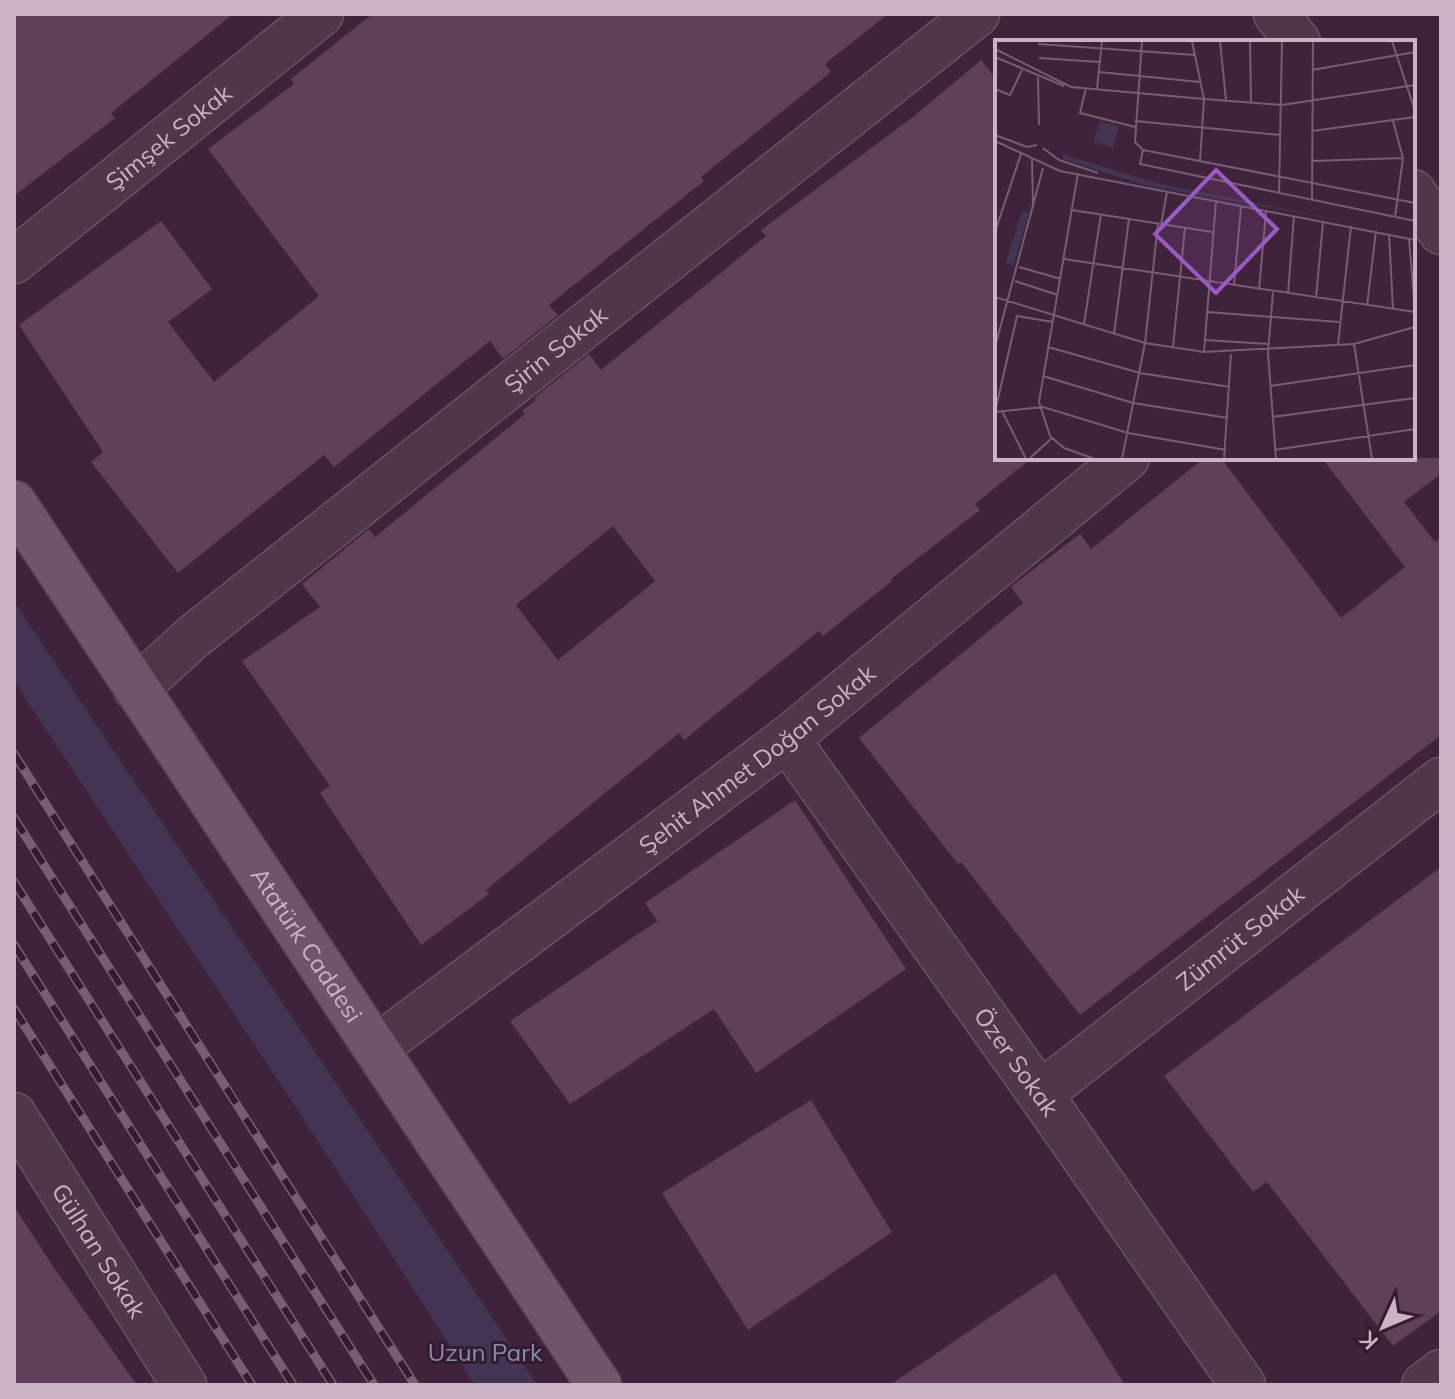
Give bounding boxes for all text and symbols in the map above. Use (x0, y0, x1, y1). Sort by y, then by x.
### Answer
inset map (995, 40, 1415, 460)
street label: Şimşek Sokak (99, 77, 238, 197)
street label: Şirin Sokak (498, 299, 613, 399)
street label: Şehit Ahmet Doğan Sokak (633, 657, 882, 860)
street label: Atatürk Caddesi (245, 862, 369, 1028)
street label: Zümrüt Sokak (1170, 878, 1310, 997)
street label: Özer Sokak (968, 1001, 1066, 1122)
street label: Gülhan Sokak (46, 1177, 153, 1324)
north arrow (1343, 1287, 1423, 1367)
text: K (1353, 1325, 1384, 1356)
park label: Uzun Park (428, 1337, 543, 1367)

